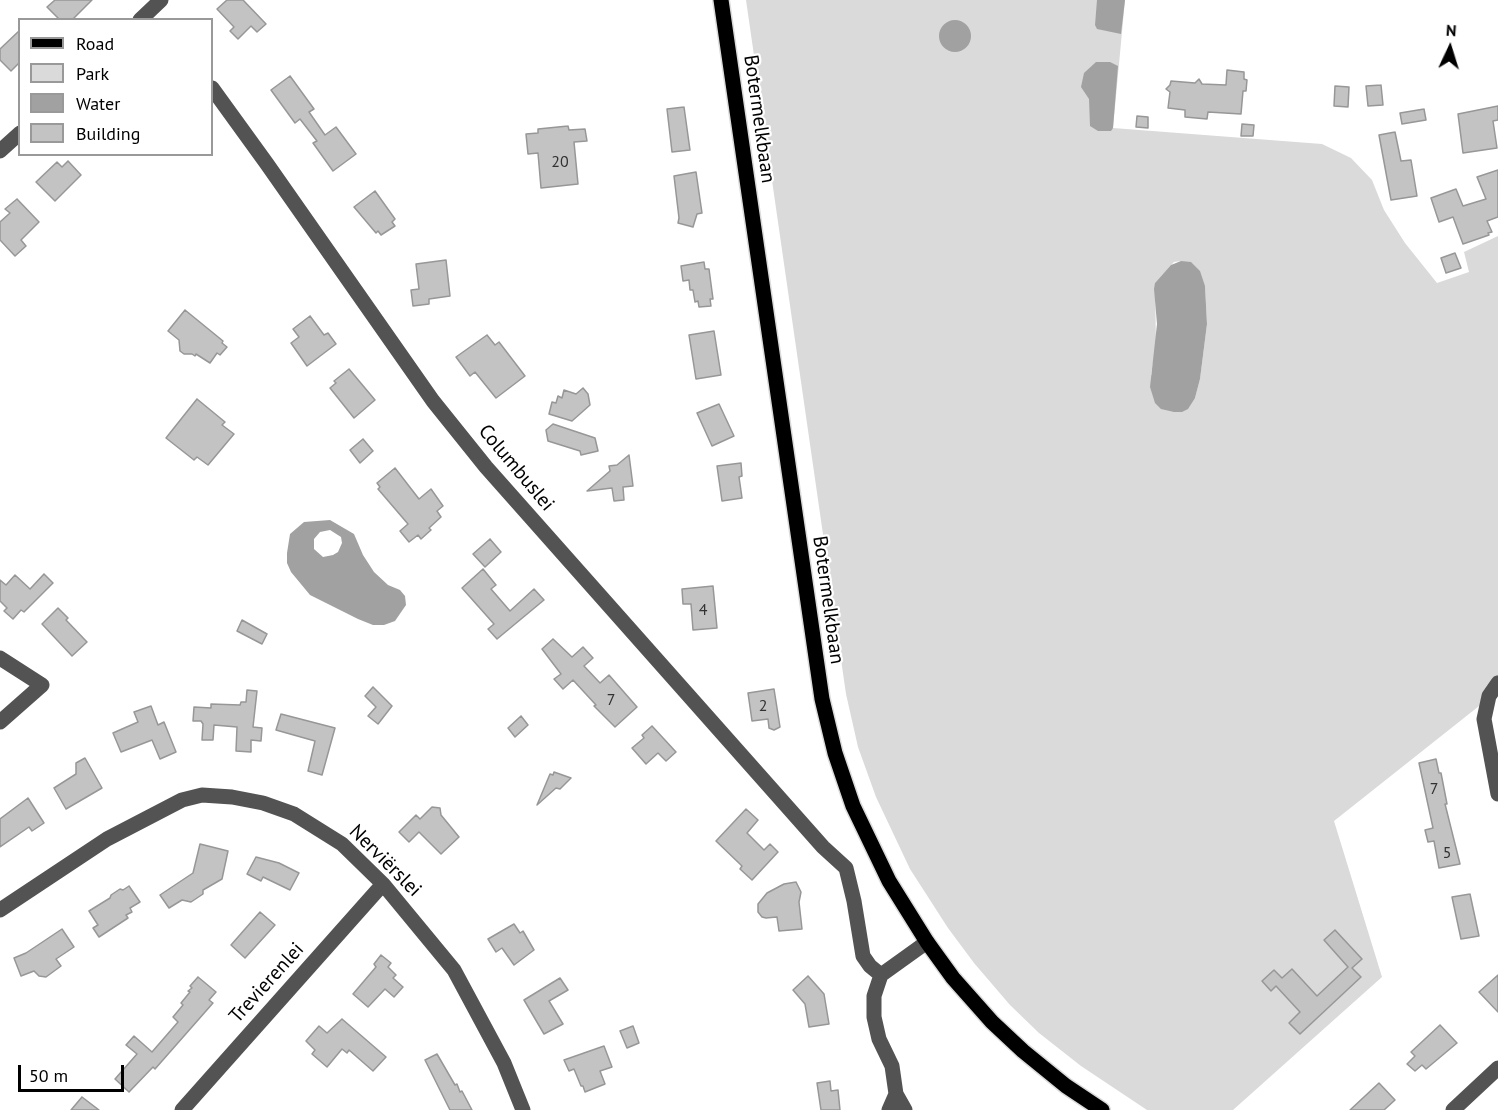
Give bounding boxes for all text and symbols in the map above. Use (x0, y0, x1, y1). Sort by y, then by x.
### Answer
legend (18, 18, 213, 156)
north arrow (1420, 18, 1480, 78)
text: N (1445, 20, 1457, 40)
text: Road (76, 32, 114, 55)
street label: Botermelkbaan (738, 53, 780, 185)
text: Park (76, 62, 109, 85)
text: Water (76, 92, 120, 115)
text: Building (76, 122, 140, 145)
house number: 20 (551, 152, 569, 172)
street label: Columbuslei (473, 420, 559, 516)
street label: Botermelkbaan (807, 534, 849, 666)
house number: 4 (699, 600, 707, 620)
house number: 7 (607, 690, 615, 710)
house number: 2 (759, 696, 767, 716)
house number: 7 (1430, 779, 1438, 799)
street label: Nerviërslei (344, 820, 426, 902)
house number: 5 (1443, 843, 1451, 863)
street label: Trevierenlei (225, 938, 309, 1028)
scale bar (21, 1053, 128, 1091)
text: 50 m (29, 1064, 68, 1087)

